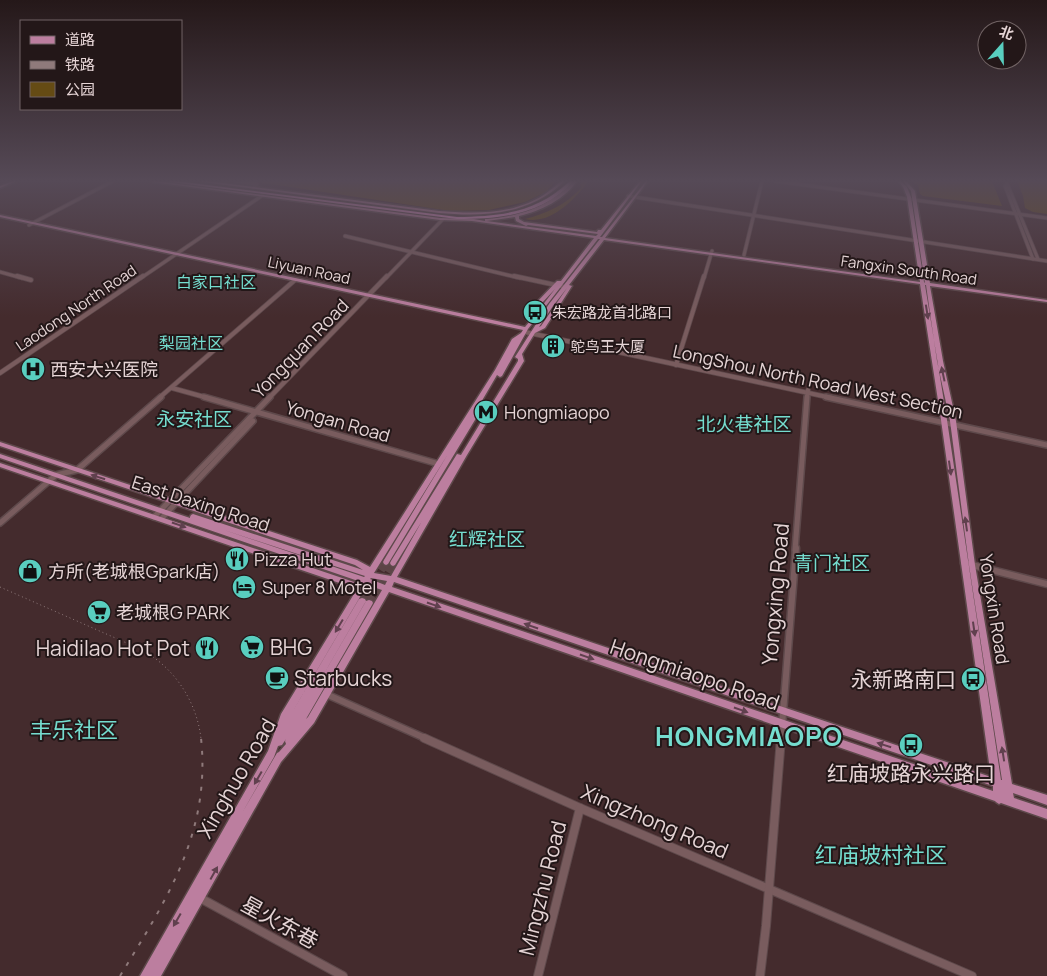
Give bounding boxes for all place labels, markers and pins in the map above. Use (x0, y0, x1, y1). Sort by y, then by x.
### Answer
bus stop icon: 朱宏路龙首北路口 (522, 299, 548, 325)
place label: 朱宏路龙首北路口 (552, 302, 672, 323)
building icon: 鸵鸟王大厦 (540, 333, 566, 359)
place label: 鸵鸟王大厦 (570, 336, 645, 357)
hospital icon: 西安大兴医院 (20, 356, 46, 382)
place label: 西安大兴医院 (50, 357, 158, 381)
metro station icon: Hongmiaopo (473, 399, 499, 425)
place label: Hongmiaopo (504, 400, 610, 424)
restaurant icon: Pizza Hut (224, 546, 250, 572)
place label: Pizza Hut (254, 547, 331, 571)
shop icon: 方所(老城根Gpark店) (17, 558, 43, 584)
place label: 方所(老城根Gpark店) (48, 559, 220, 583)
hotel icon: Super 8 Motel (231, 574, 257, 600)
place label: Super 8 Motel (262, 575, 376, 599)
supermarket icon: 老城根G PARK (86, 599, 112, 625)
place label: 老城根G PARK (116, 600, 230, 624)
place label: BHG (270, 633, 312, 661)
place label: Haidilao Hot Pot (36, 634, 190, 662)
supermarket icon: BHG (239, 634, 265, 660)
restaurant icon: Haidilao Hot Pot (194, 635, 220, 661)
place label: Starbucks (294, 664, 392, 692)
cafe icon: Starbucks (264, 665, 290, 691)
place label: 永新路南口 (851, 665, 956, 693)
bus stop icon: 永新路南口 (960, 666, 986, 692)
bus stop icon: 红庙坡路永兴路口 (898, 732, 924, 758)
place label: 红庙坡路永兴路口 (827, 759, 995, 787)

